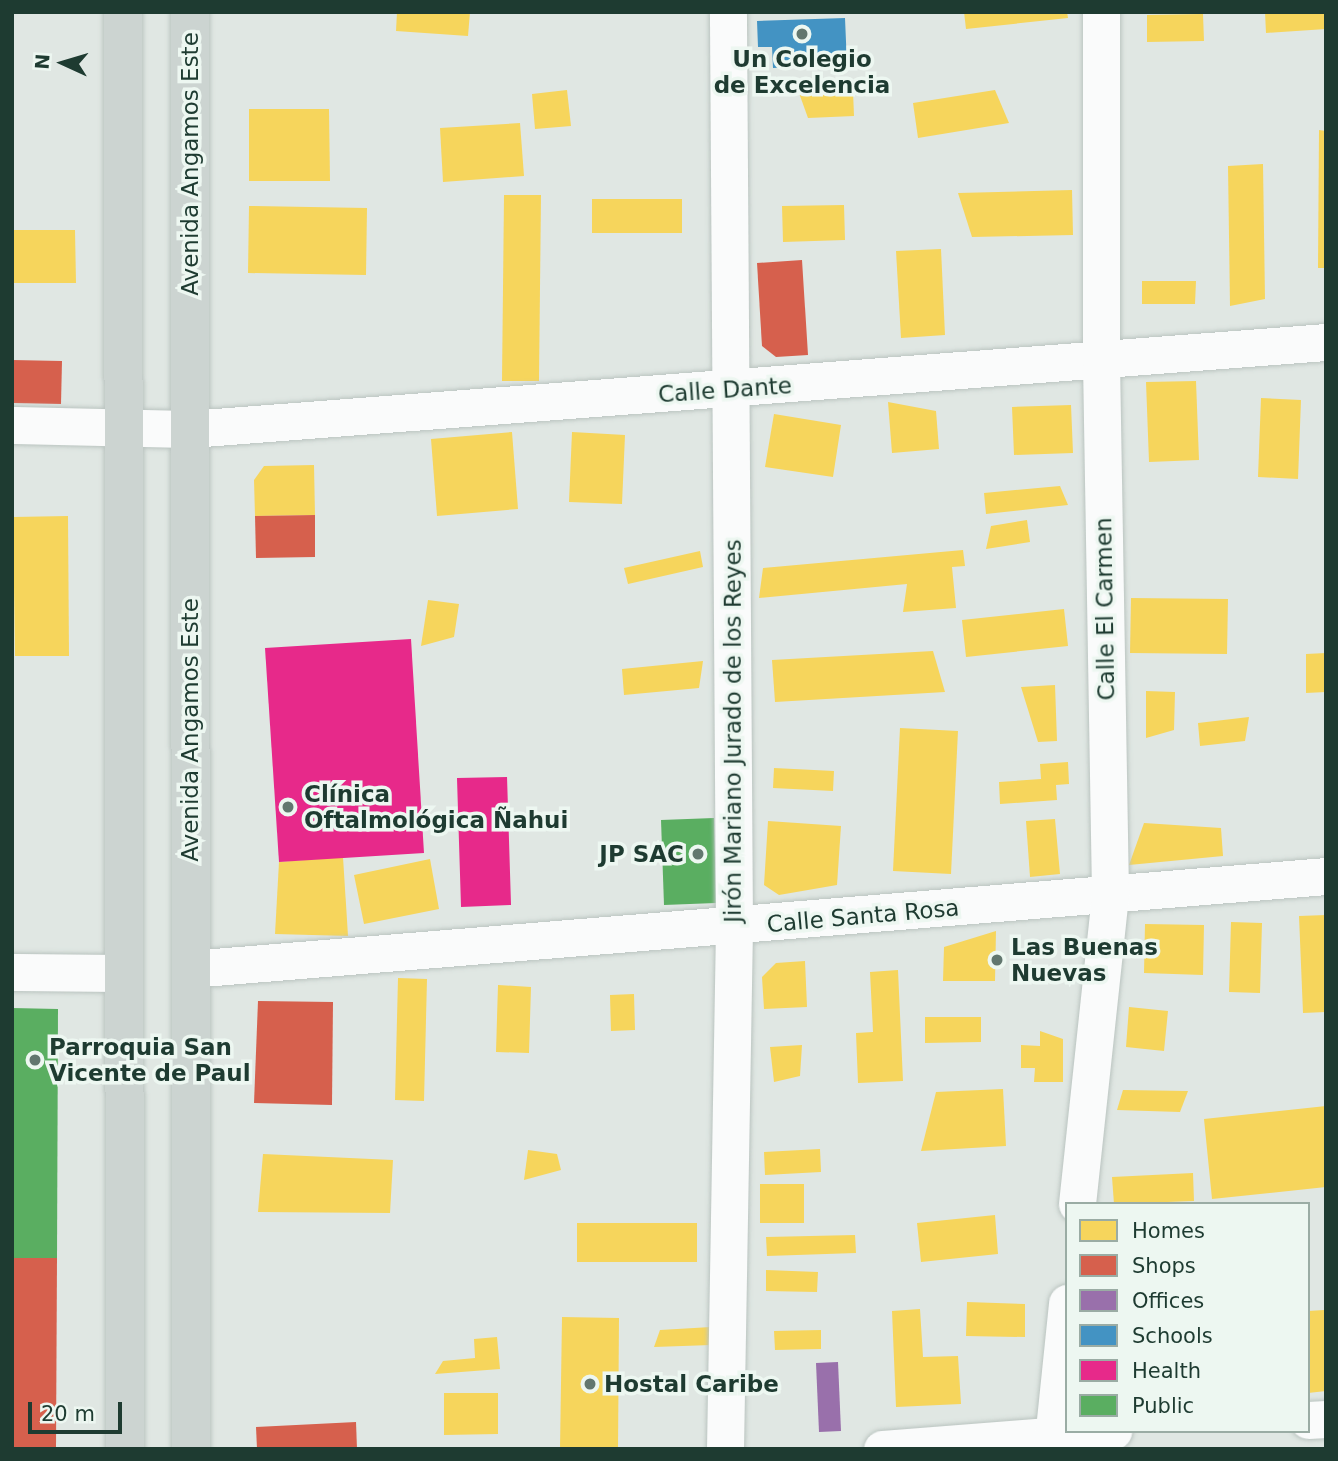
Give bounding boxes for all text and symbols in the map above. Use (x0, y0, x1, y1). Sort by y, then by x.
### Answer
marker: Un Colegio de Excelencia (794, 26, 810, 42)
north arrow (28, 28, 98, 98)
street label: Avenida Angamos Este (176, 32, 204, 296)
place label: Un Colegio de Excelencia (714, 45, 890, 99)
text: N (31, 53, 54, 70)
street label: Calle Dante (657, 372, 793, 408)
street label: Calle El Carmen (1090, 517, 1120, 701)
street label: Jirón Mariano Jurado de los Reyes (719, 539, 747, 923)
street label: Avenida Angamos Este (176, 598, 204, 862)
place label: Clínica Oftalmológica Ñahui (304, 780, 568, 834)
marker: Clínica Oftalmológica Ñahui (278, 797, 298, 817)
place label: JP SAC (599, 840, 684, 868)
marker: JP SAC (690, 846, 706, 862)
street label: Calle Santa Rosa (766, 894, 960, 938)
place label: Las Buenas Nuevas (1011, 933, 1158, 987)
marker: Las Buenas Nuevas (989, 952, 1005, 968)
place label: Parroquia San Vicente de Paul (49, 1033, 251, 1087)
marker: Parroquia San Vicente de Paul (27, 1052, 43, 1068)
legend (1065, 1202, 1310, 1433)
text: Homes (1132, 1219, 1205, 1243)
text: Shops (1132, 1254, 1196, 1278)
text: Offices (1132, 1289, 1204, 1313)
text: Schools (1132, 1324, 1213, 1348)
text: Health (1132, 1359, 1201, 1383)
place label: Hostal Caribe (604, 1370, 779, 1398)
marker: Hostal Caribe (582, 1376, 598, 1392)
scale bar (32, 1388, 126, 1432)
text: Public (1132, 1394, 1194, 1418)
text: 20 m (41, 1402, 95, 1426)

